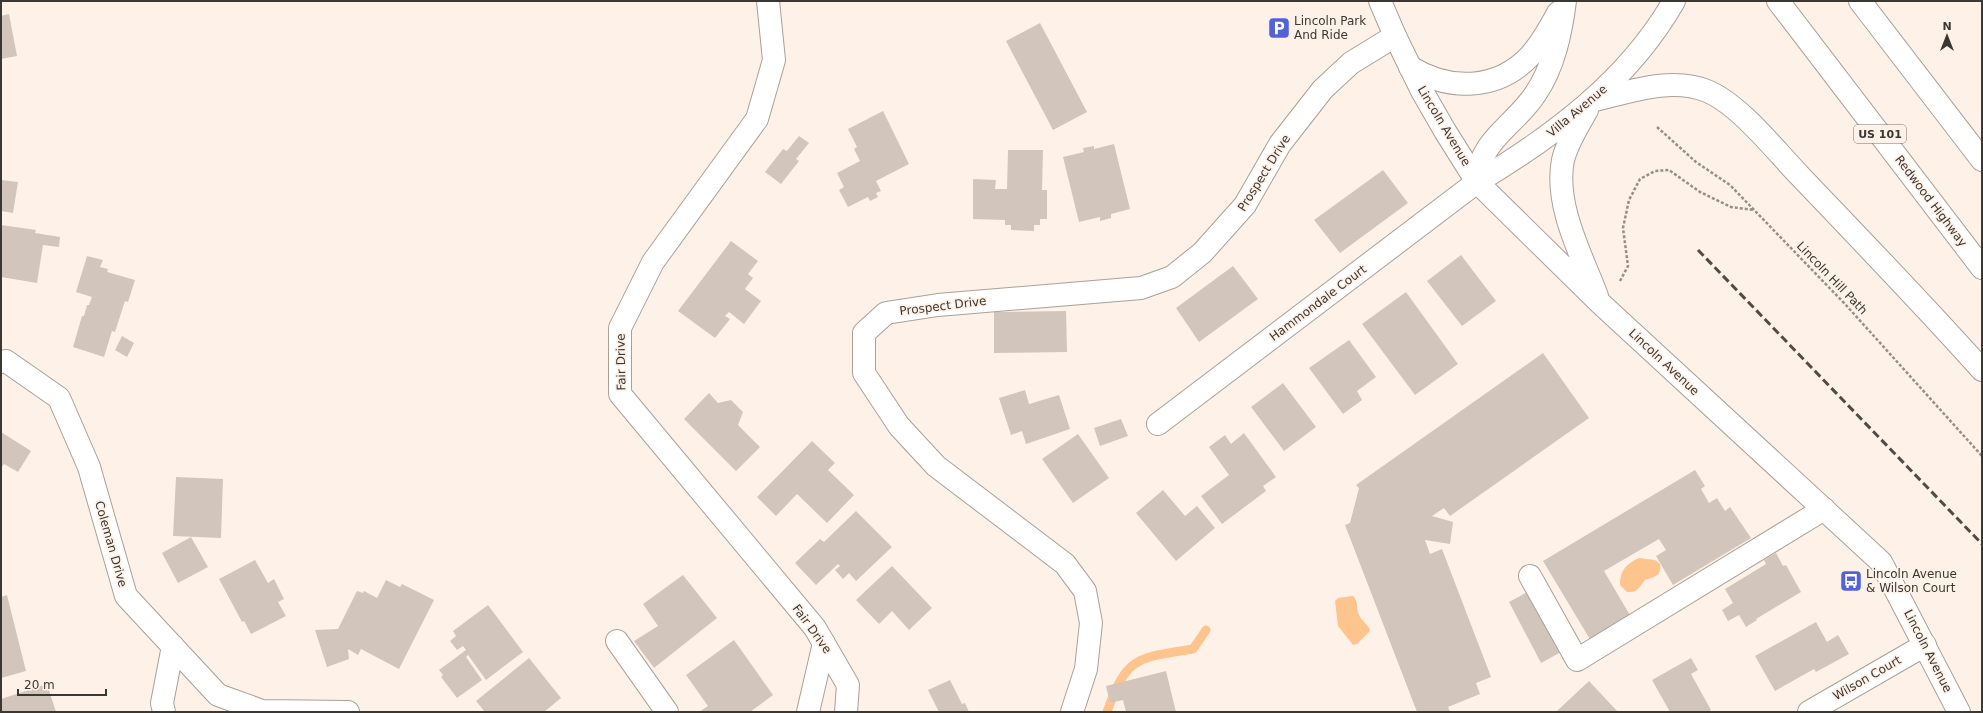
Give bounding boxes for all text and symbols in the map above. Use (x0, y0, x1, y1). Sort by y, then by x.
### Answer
place label: Lincoln Park And Ride (1294, 14, 1366, 42)
parking icon: Lincoln Park And Ride (1266, 15, 1292, 41)
north arrow (1927, 16, 1967, 56)
text: N (1942, 20, 1952, 33)
street label: Villa Avenue (1544, 82, 1610, 140)
street label: Lincoln Avenue (1415, 83, 1473, 169)
road number: US 101 (1854, 125, 1906, 143)
street label: Prospect Drive (1235, 132, 1293, 214)
street label: Redwood Highway (1892, 153, 1970, 249)
street label: Lincoln Hill Path (1794, 239, 1870, 317)
street label: Hammondale Court (1267, 262, 1369, 344)
street label: Prospect Drive (899, 294, 987, 318)
street label: Lincoln Avenue (1626, 326, 1702, 398)
street label: Fair Drive (614, 333, 628, 391)
street label: Coleman Drive (92, 499, 130, 589)
place label: Lincoln Avenue & Wilson Court (1866, 567, 1957, 595)
bus stop icon: Lincoln Avenue & Wilson Court (1838, 568, 1864, 594)
street label: Fair Drive (790, 602, 834, 656)
street label: Lincoln Avenue (1901, 607, 1955, 695)
street label: Wilson Court (1830, 653, 1904, 703)
scale bar (18, 671, 106, 697)
text: 20 m (24, 678, 55, 692)

